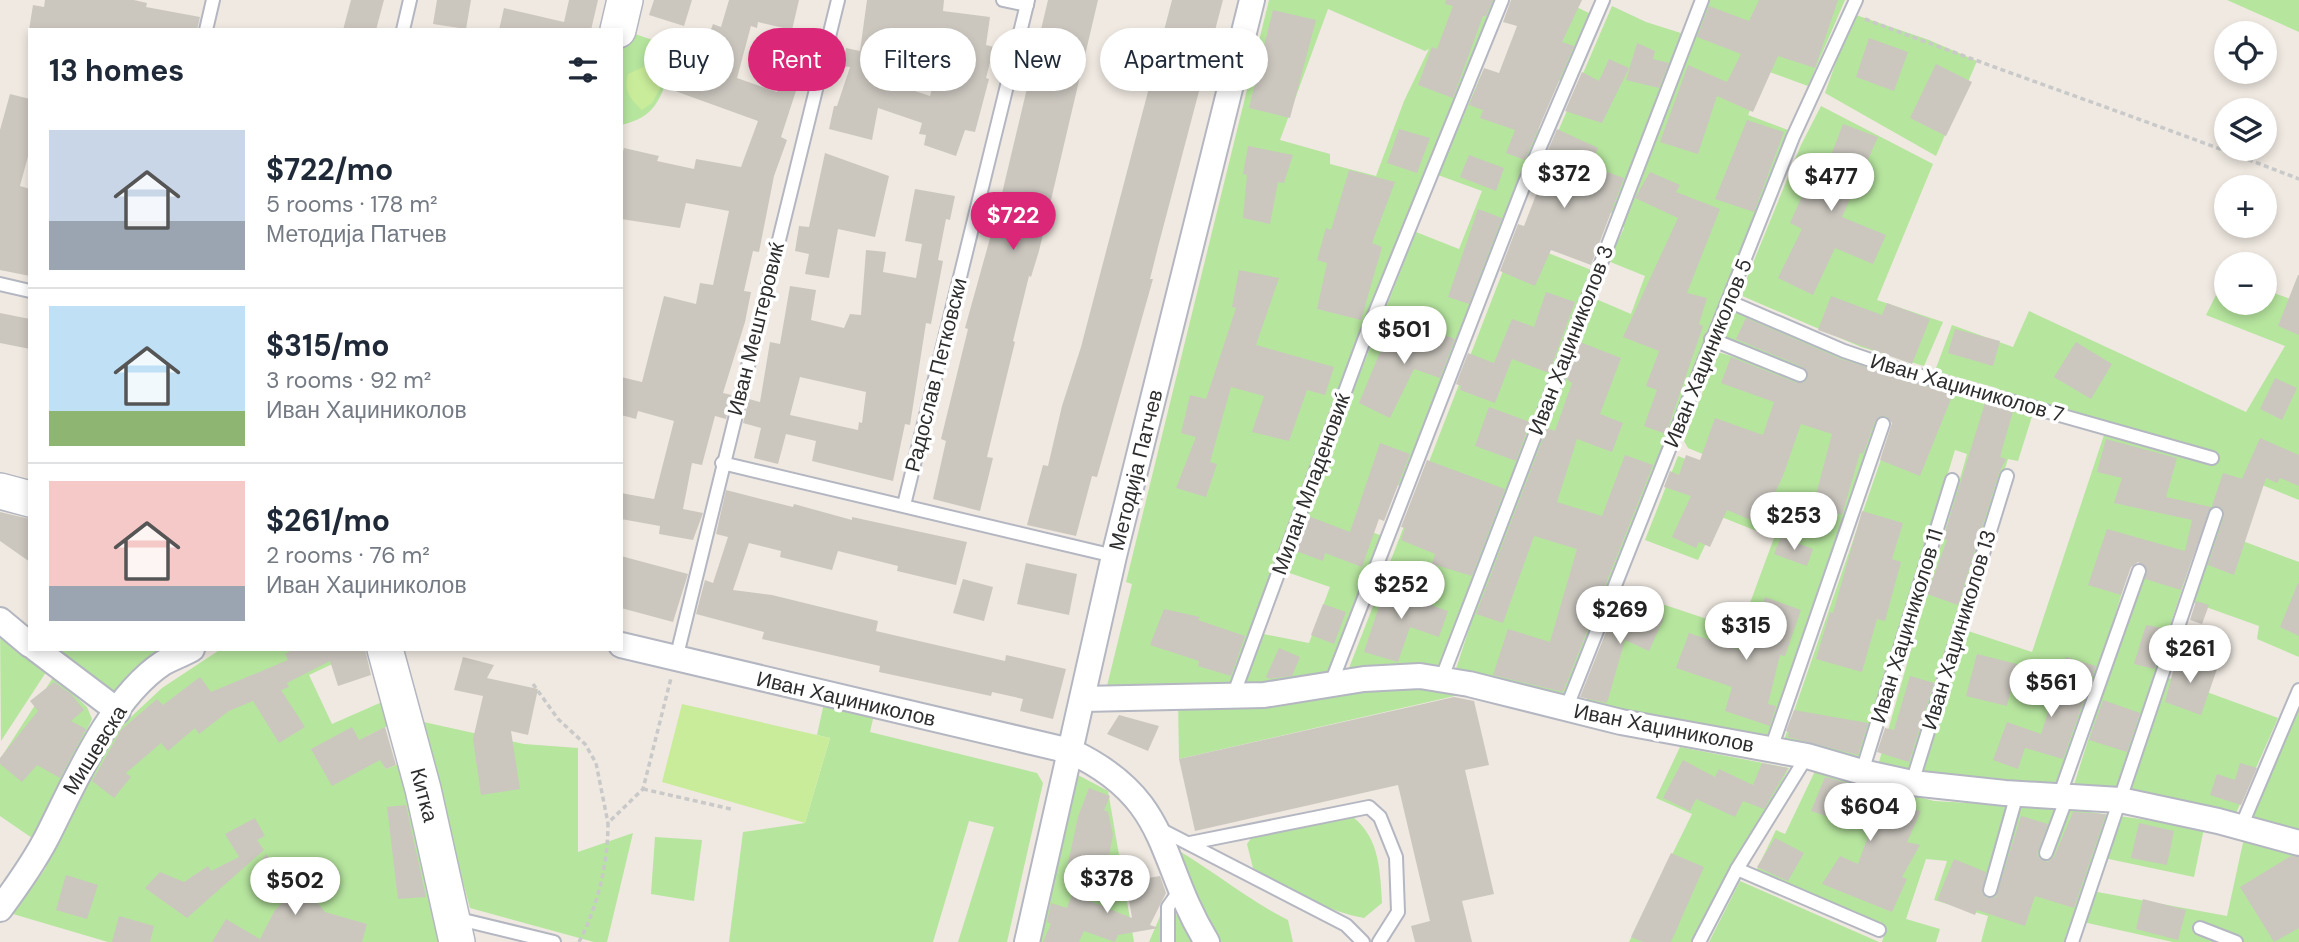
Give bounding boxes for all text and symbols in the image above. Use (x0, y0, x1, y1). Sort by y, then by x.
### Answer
map controls (2214, 21, 2277, 315)
button: locate (2214, 21, 2277, 84)
chip: Buy (644, 28, 734, 91)
chip: Rent (748, 28, 846, 91)
chip: Filters (860, 28, 976, 91)
chip: New (990, 28, 1086, 91)
chip: Apartment (1100, 28, 1268, 91)
text: 13 homes (49, 51, 184, 90)
icon: filters (564, 51, 602, 89)
button: layers (2214, 98, 2277, 161)
text: $722/mo (266, 150, 393, 189)
pin: $372 (1523, 150, 1605, 210)
pin: $477 (1790, 154, 1872, 213)
icon: home (105, 158, 189, 242)
text: $372 (1538, 158, 1590, 188)
text: $477 (1804, 161, 1858, 191)
button: + (2214, 175, 2277, 238)
text: 5 rooms · 178 m² (266, 189, 438, 219)
pin: $722 (972, 192, 1054, 252)
text: $722 (987, 200, 1039, 230)
text: Методија Патчев (266, 219, 447, 249)
street label: Иван Мештеровиќ (721, 239, 791, 419)
street label: Иван Хаџиниколов 3 (1522, 241, 1620, 439)
button: − (2214, 252, 2277, 315)
street label: Иван Хаџиниколов 5 (1657, 254, 1759, 452)
street label: Радослав Петковски (898, 275, 974, 475)
pin: $501 (1363, 306, 1445, 366)
text: $501 (1378, 314, 1430, 344)
text: $315/mo (266, 326, 389, 365)
icon: home (105, 334, 189, 418)
street label: Иван Хаџиниколов 7 (1867, 347, 2067, 429)
text: 3 rooms · 92 m² (266, 365, 431, 395)
street label: Методија Патчев (1102, 387, 1170, 553)
street label: Милан Младеновиќ (1265, 389, 1357, 579)
text: Иван Хаџиниколов (266, 395, 467, 425)
pin: $253 (1753, 492, 1835, 552)
text: $253 (1766, 500, 1822, 530)
text: $261/mo (266, 501, 390, 540)
icon: home (105, 509, 189, 593)
street label: Иван Хаџиниколов 11 (1864, 525, 1950, 727)
street label: Иван Хаџиниколов 13 (1915, 527, 2003, 733)
text: 2 rooms · 76 m² (266, 540, 430, 570)
pin: $252 (1360, 562, 1442, 621)
text: $252 (1374, 569, 1428, 599)
text: Иван Хаџиниколов (266, 570, 467, 600)
pin: $269 (1579, 586, 1661, 646)
text: $269 (1592, 594, 1648, 624)
pin: $315 (1705, 602, 1787, 662)
text: $315 (1721, 610, 1771, 640)
pin: $261 (2149, 626, 2231, 685)
text: $261 (2165, 633, 2215, 663)
pin: $561 (2010, 660, 2092, 719)
street label: Иван Хаџиниколов (754, 665, 938, 733)
text: $561 (2025, 667, 2077, 697)
street label: Иван Хаџиниколов (1571, 697, 1757, 759)
street label: Мишевска (56, 700, 134, 800)
street label: Китка (403, 765, 445, 825)
pin: $604 (1829, 784, 1911, 843)
text: $604 (1840, 791, 1900, 821)
pin: $378 (1066, 856, 1148, 915)
pin: $502 (254, 858, 336, 917)
text: $378 (1080, 863, 1134, 893)
text: $502 (266, 865, 324, 895)

